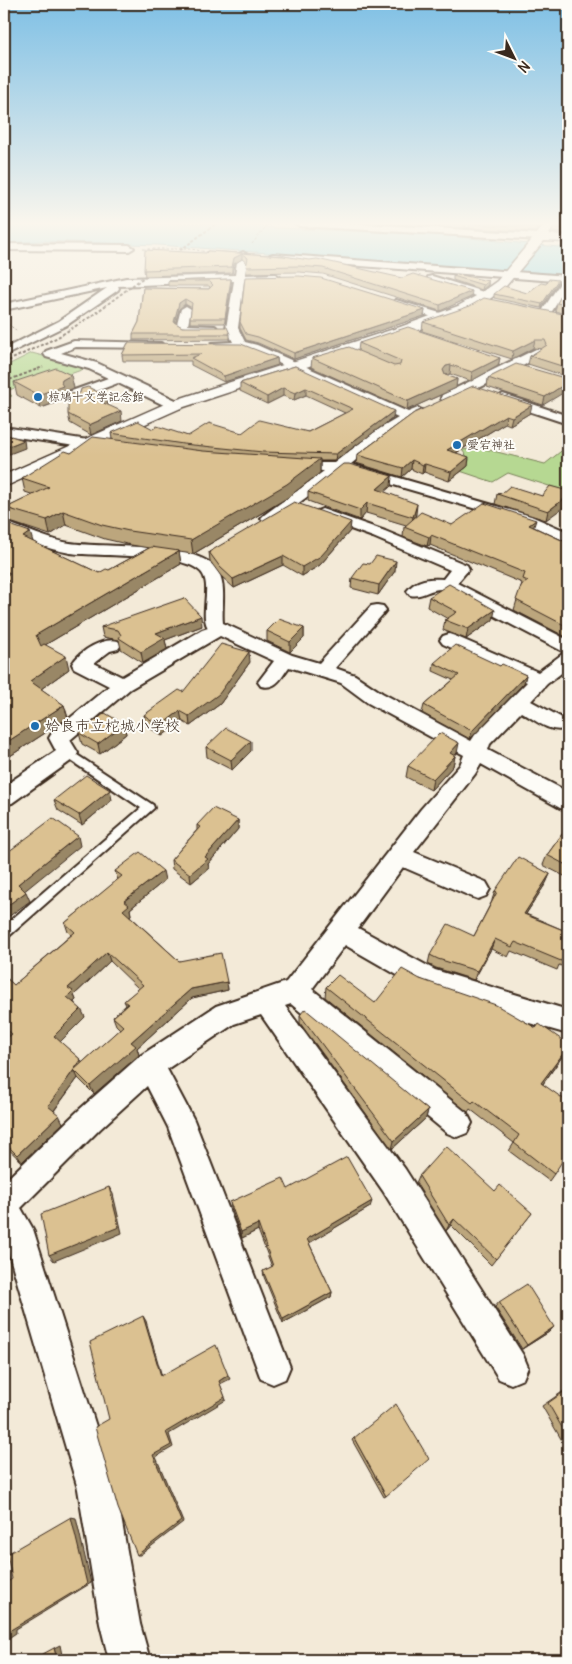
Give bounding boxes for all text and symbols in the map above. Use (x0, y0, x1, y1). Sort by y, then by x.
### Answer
north arrow (490, 32, 540, 82)
text: N (514, 57, 534, 76)
place label: 椋鳩十文学記念館 (48, 389, 144, 404)
marker: 椋鳩十文学記念館 (32, 391, 44, 403)
place label: 愛宕神社 (467, 437, 515, 452)
marker: 愛宕神社 (451, 439, 463, 451)
place label: 姶良市立柁城小学校 (45, 716, 180, 735)
marker: 姶良市立柁城小学校 (29, 720, 41, 732)

